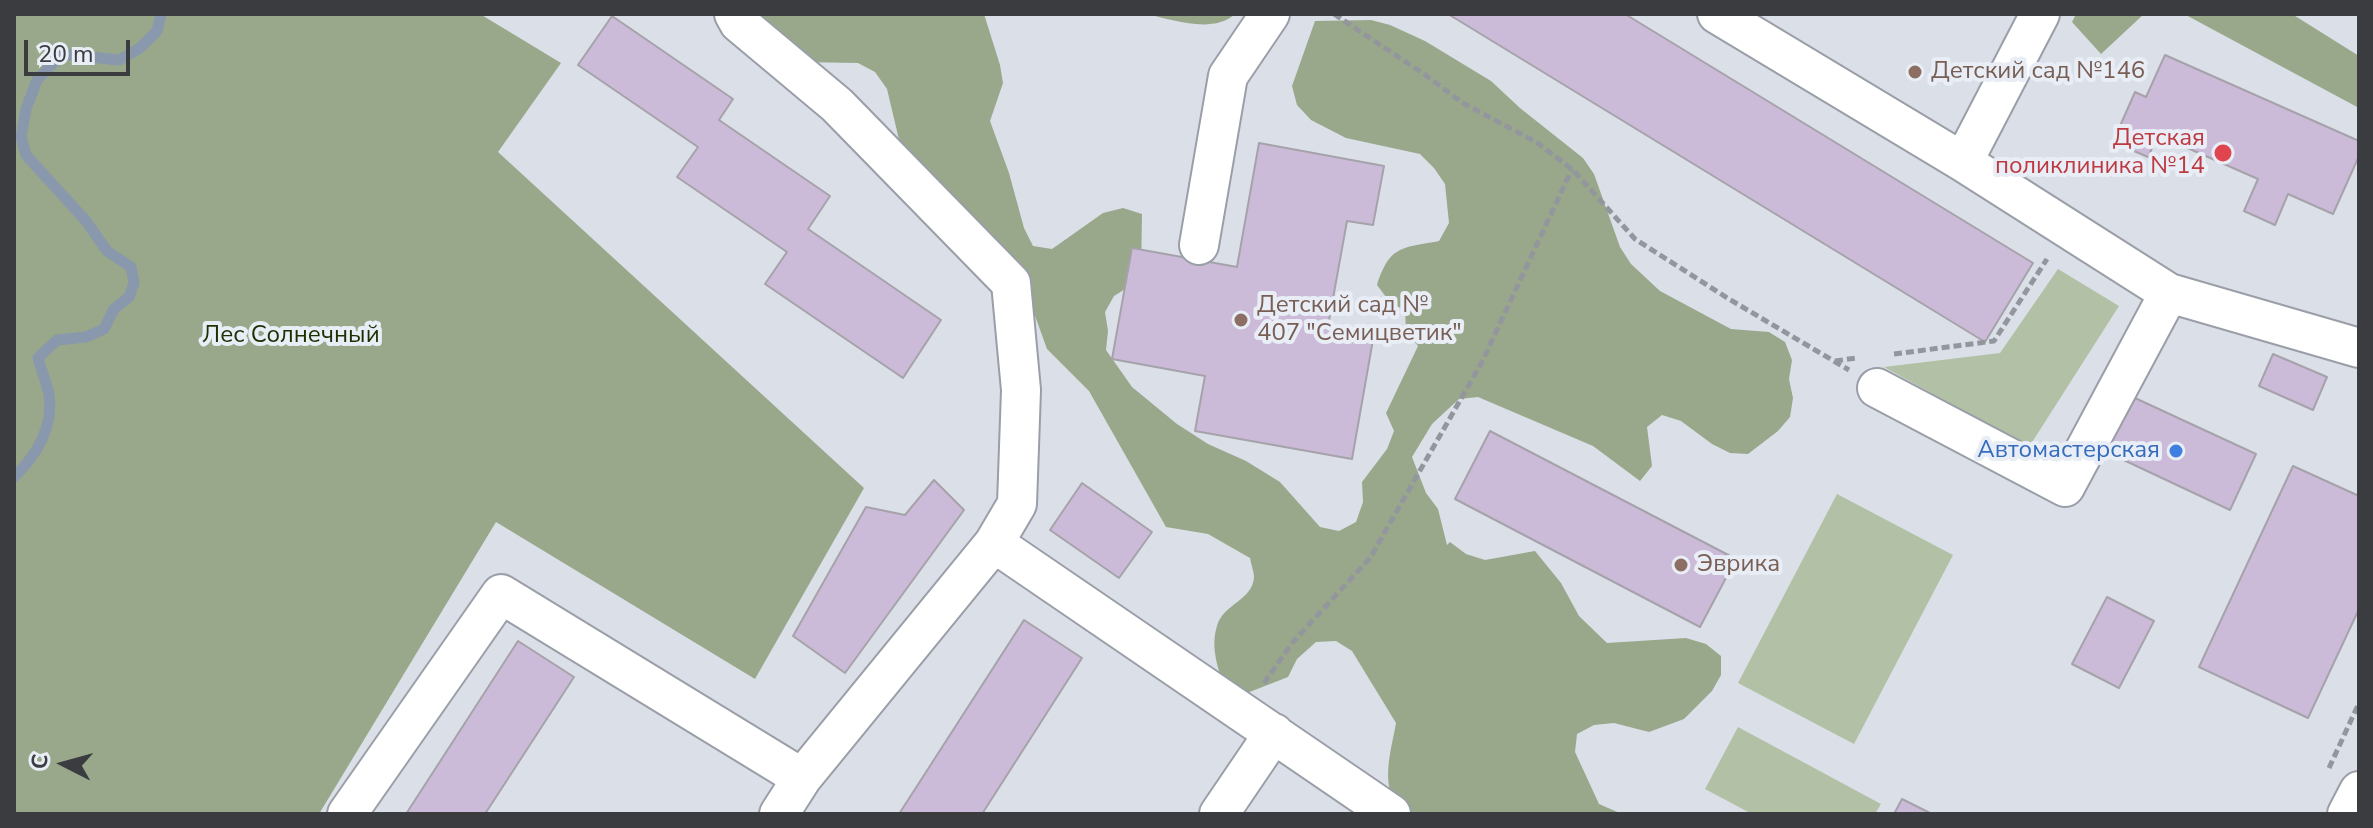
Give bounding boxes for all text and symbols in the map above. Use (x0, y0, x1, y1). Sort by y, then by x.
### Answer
scale bar (28, 24, 134, 74)
text: 20 m (38, 38, 94, 70)
place label: Детский сад №146 (1931, 58, 2145, 86)
marker: Детский сад №146 (1906, 63, 1924, 81)
place label: Детская поликлиника №14 (1995, 125, 2205, 181)
marker: Детская поликлиника №14 (2212, 142, 2234, 164)
place label: Детский сад № 407 "Семицветик" (1257, 292, 1462, 348)
marker: Детский сад № 407 "Семицветик" (1232, 311, 1250, 329)
park label: Лес Солнечный (202, 322, 380, 350)
place label: Автомастерская (1977, 437, 2160, 465)
marker: Автомастерская (2167, 442, 2185, 460)
place label: Эврика (1697, 551, 1780, 579)
marker: Эврика (1672, 556, 1690, 574)
north arrow (24, 724, 104, 804)
text: С (24, 752, 56, 771)

